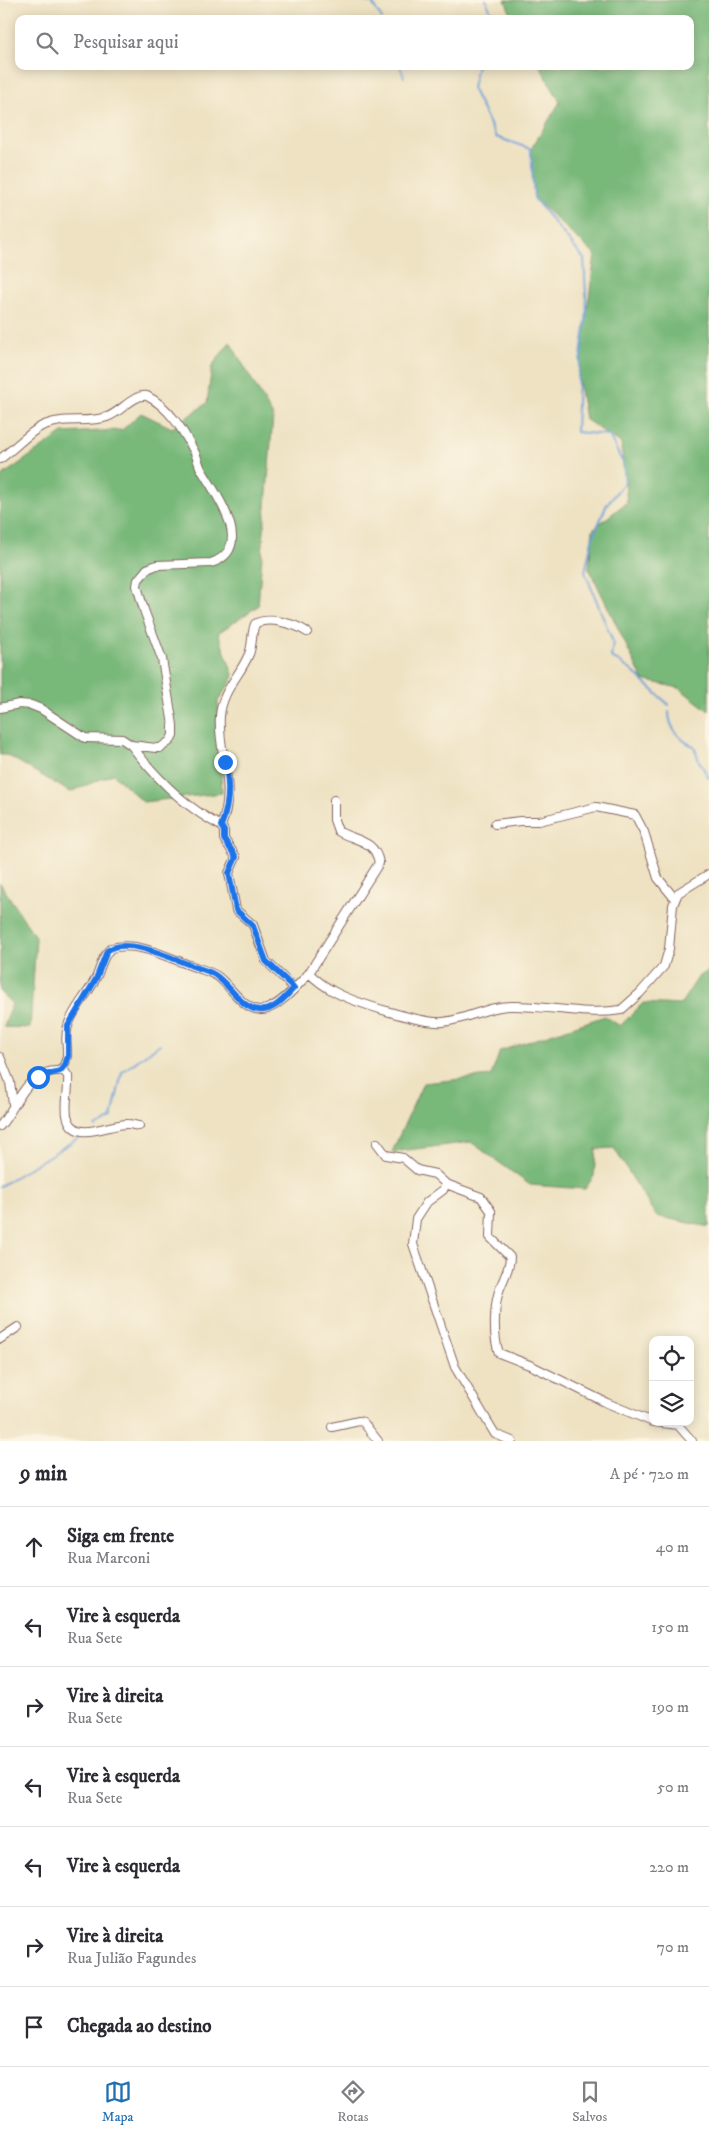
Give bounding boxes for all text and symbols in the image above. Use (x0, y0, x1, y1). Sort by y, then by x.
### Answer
search box (15, 15, 694, 70)
icon: search (33, 29, 61, 57)
text: Pesquisar aqui (73, 31, 179, 54)
route end (214, 751, 237, 774)
route start (27, 1066, 50, 1089)
map controls (649, 1336, 694, 1426)
button: locate (649, 1336, 694, 1381)
button: layers (649, 1381, 694, 1426)
text: 9 min (20, 1461, 67, 1487)
text: A pé · 720 m (610, 1464, 689, 1484)
text: Siga em frente (67, 1525, 174, 1548)
icon: ahead (20, 1533, 48, 1561)
text: 40 m (656, 1537, 689, 1557)
text: Rua Marconi (67, 1548, 150, 1568)
text: Vire à esquerda (67, 1605, 180, 1628)
icon: left (20, 1613, 48, 1641)
text: 150 m (651, 1617, 689, 1637)
text: Rua Sete (67, 1628, 122, 1648)
text: Vire à direita (67, 1685, 163, 1708)
icon: right (20, 1693, 48, 1721)
text: 190 m (651, 1697, 689, 1717)
text: Rua Sete (67, 1708, 122, 1728)
text: Vire à esquerda (67, 1765, 180, 1788)
icon: left (20, 1773, 48, 1801)
text: 50 m (657, 1777, 689, 1797)
text: Rua Sete (67, 1788, 122, 1808)
icon: left (20, 1853, 48, 1881)
text: Vire à esquerda (67, 1855, 180, 1878)
text: 220 m (649, 1857, 689, 1877)
text: Vire à direita (67, 1925, 163, 1948)
icon: right (20, 1933, 48, 1961)
text: 70 m (657, 1937, 689, 1957)
text: Rua Julião Fagundes (67, 1948, 196, 1968)
icon: arrive (20, 2013, 48, 2041)
text: Chegada ao destino (67, 2015, 212, 2038)
tab: Mapa (102, 2078, 134, 2126)
tab: Rotas (337, 2078, 368, 2126)
tab: Salvos (572, 2078, 607, 2126)

